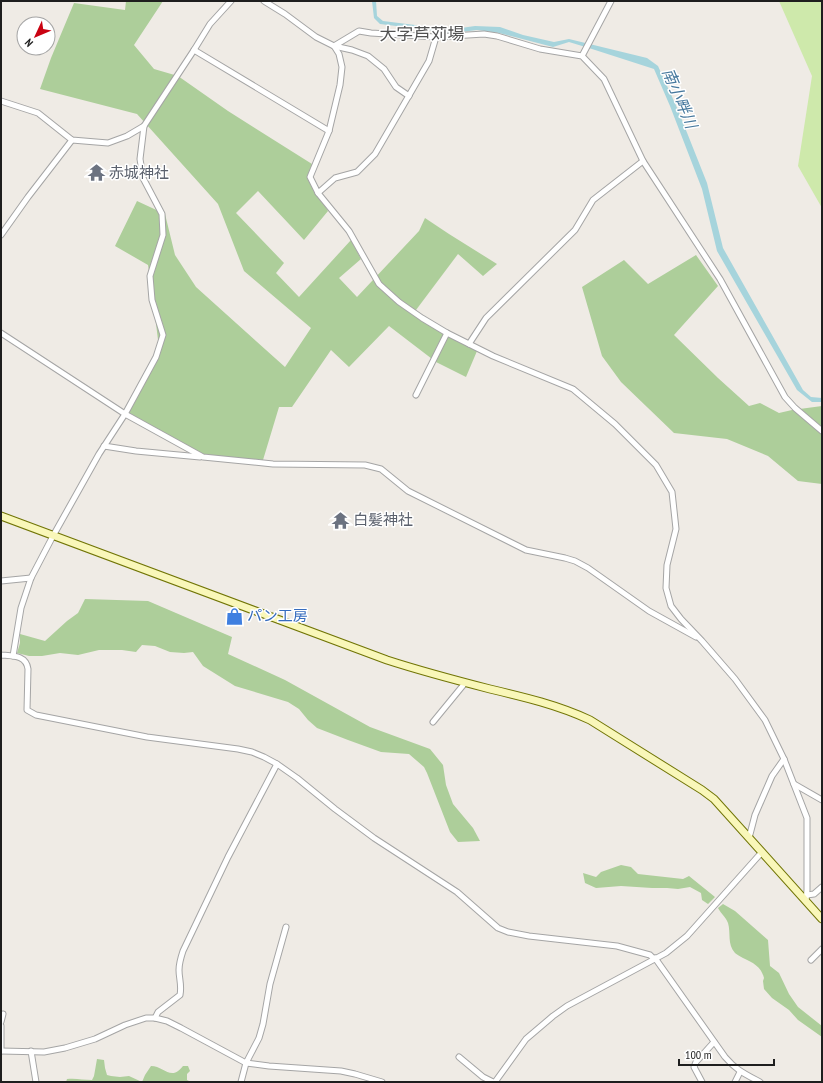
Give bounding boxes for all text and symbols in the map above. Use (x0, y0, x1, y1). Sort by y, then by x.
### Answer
north arrow (16, 16, 56, 56)
district label: 大字芦苅場 (380, 23, 465, 45)
text: N (22, 36, 36, 50)
water label: 南小畔川 (658, 65, 702, 133)
temple icon: 赤城神社 (86, 163, 106, 183)
place label: 赤城神社 (109, 163, 169, 182)
temple icon: 白髪神社 (330, 510, 350, 530)
place label: 白髪神社 (353, 510, 413, 529)
shop icon: パン工房 (224, 606, 244, 626)
place label: パン工房 (247, 606, 308, 625)
scale bar (679, 1041, 774, 1067)
text: 100 m (685, 1047, 712, 1062)

